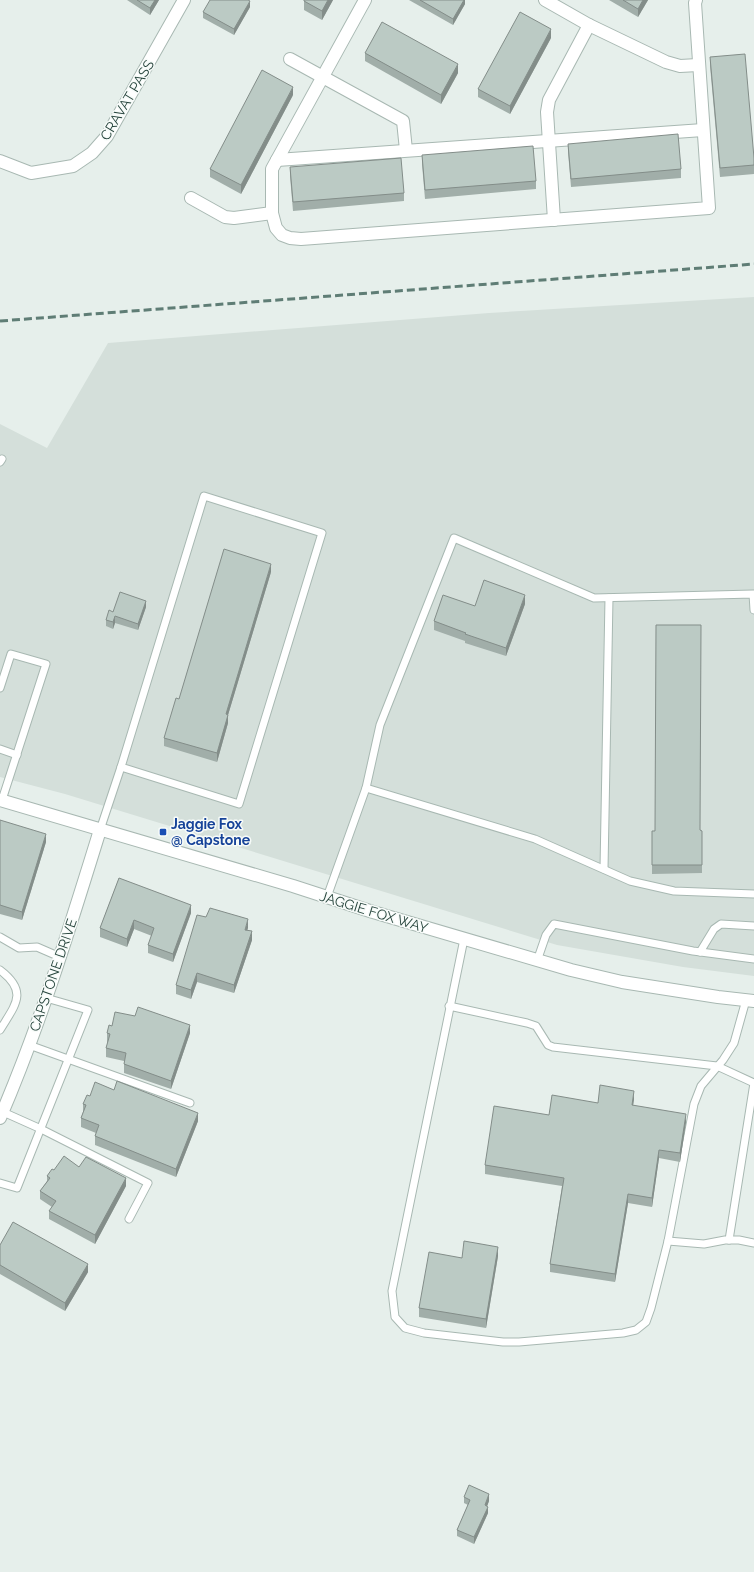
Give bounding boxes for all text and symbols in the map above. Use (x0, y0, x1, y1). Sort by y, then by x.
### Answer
street label: CRAVAT PASS (97, 57, 157, 143)
place label: Jaggie Fox @ Capstone (171, 816, 251, 848)
marker: Jaggie Fox @ Capstone (158, 827, 168, 837)
street label: JAGGIE FOX WAY (318, 888, 430, 936)
street label: CAPSTONE DRIVE (26, 916, 80, 1034)

